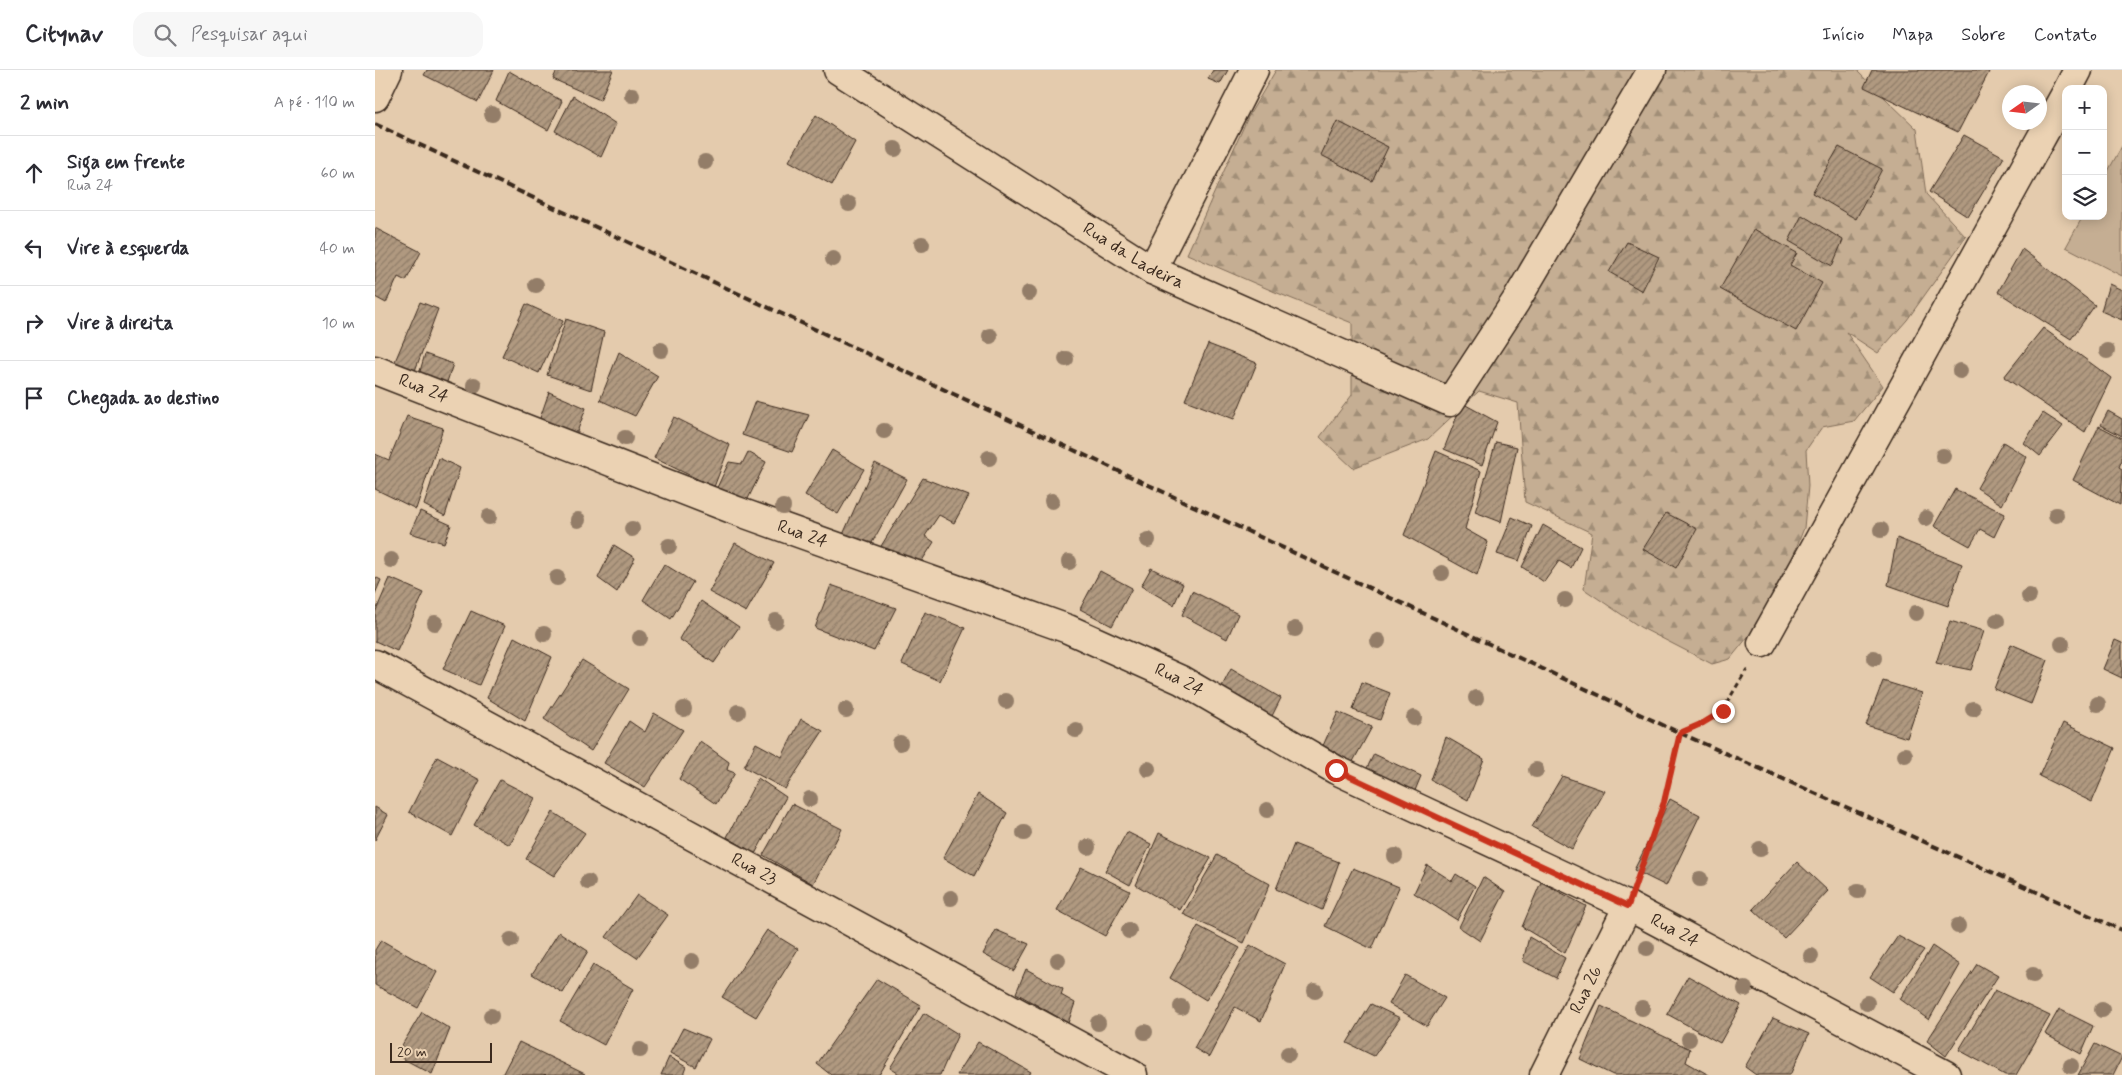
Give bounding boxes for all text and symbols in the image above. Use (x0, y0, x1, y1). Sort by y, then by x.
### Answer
search box (133, 12, 483, 57)
text: Citynav (25, 19, 103, 50)
icon: search (151, 21, 179, 49)
text: Pesquisar aqui (191, 22, 307, 47)
text: Início (1822, 23, 1864, 47)
text: Mapa (1892, 23, 1933, 47)
text: Sobre (1961, 23, 2006, 47)
text: Contato (2034, 23, 2097, 47)
north arrow (2002, 85, 2047, 130)
map controls (2062, 85, 2107, 220)
button: + (2062, 85, 2107, 130)
text: 2 min (20, 89, 69, 117)
text: A pé · 110 m (274, 92, 355, 113)
button: − (2062, 130, 2107, 175)
text: Siga em frente (67, 150, 185, 175)
icon: ahead (20, 159, 48, 187)
text: 60 m (321, 163, 355, 184)
text: Rua 24 (67, 175, 113, 196)
button: layers (2062, 175, 2107, 220)
street label: Rua da Ladeira (1078, 217, 1188, 295)
icon: left (20, 234, 48, 262)
text: Vire à esquerda (67, 236, 189, 261)
text: 40 m (319, 238, 355, 259)
icon: right (20, 309, 48, 337)
text: Vire à direita (67, 311, 173, 336)
text: 10 m (322, 313, 355, 334)
street label: Rua 24 (395, 368, 452, 410)
icon: arrive (20, 384, 48, 412)
text: Chegada ao destino (67, 386, 219, 411)
street label: Rua 24 (774, 514, 831, 554)
street label: Rua 24 (1151, 658, 1208, 703)
route end (1712, 700, 1735, 723)
route start (1325, 759, 1348, 782)
street label: Rua 23 (727, 847, 781, 892)
street label: Rua 24 (1646, 908, 1703, 954)
street label: Rua 26 (1564, 962, 1608, 1018)
scale bar (390, 1040, 493, 1063)
text: 20 m (397, 1043, 427, 1061)

